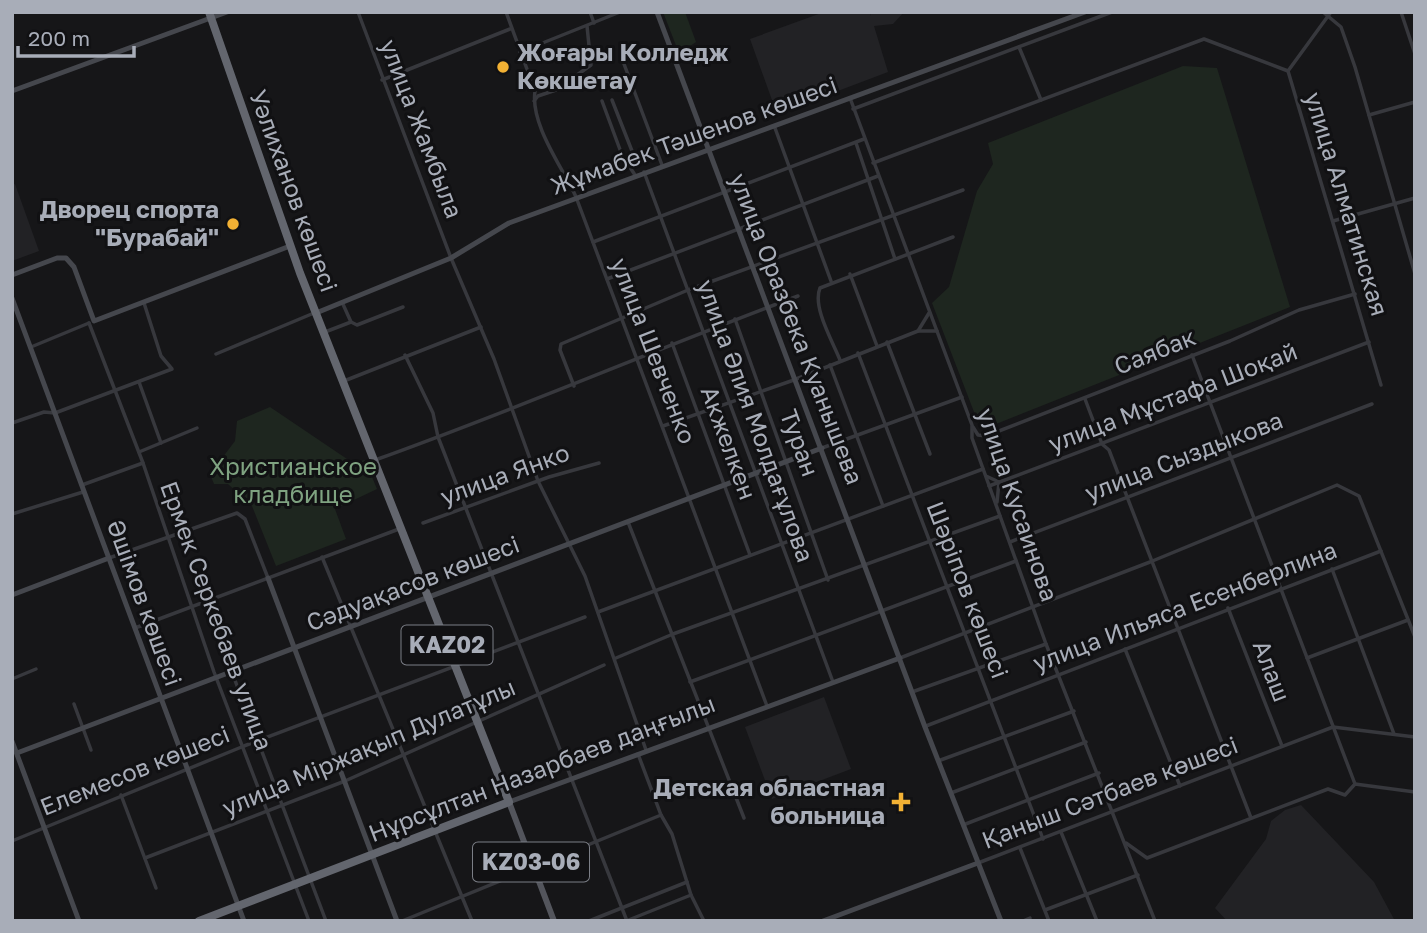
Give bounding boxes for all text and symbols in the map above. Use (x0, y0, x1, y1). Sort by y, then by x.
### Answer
scale bar (18, 14, 133, 58)
text: 200 m (28, 25, 90, 51)
street label: улица Жамбыла (375, 35, 470, 222)
place label: Жоғары Колледж Көкшетау (517, 37, 729, 94)
marker: Жоғары Колледж Көкшетау (495, 59, 511, 75)
street label: Жұмабек Тәшенов көшесі (546, 69, 841, 201)
street label: Уәлиханов көшесі (244, 86, 344, 295)
street label: улица Алматинская (1300, 88, 1395, 319)
street label: улица Оразбека Куанышева (725, 169, 870, 488)
place label: Дворец спорта "Бурабай" (40, 194, 219, 251)
marker: Дворец спорта "Бурабай" (225, 216, 241, 232)
street label: улица Шевченко (606, 253, 703, 447)
street label: улица Әлия Молдағұлова (691, 275, 821, 566)
street label: Саябак (1110, 321, 1200, 380)
street label: улица Мұстафа Шоқай (1044, 336, 1301, 458)
street label: Акжелкен (696, 382, 763, 503)
street label: улица Кусаинова (972, 404, 1065, 605)
street label: улица Сыздыкова (1080, 404, 1287, 507)
street label: Туран (775, 405, 826, 480)
street label: улица Янко (436, 437, 573, 510)
park label: Христианское кладбище (209, 451, 377, 508)
street label: Ермек Серкебаев улица (155, 477, 280, 754)
street label: Шәріпов көшесі (921, 497, 1016, 682)
street label: Әшімов көшесі (102, 515, 189, 689)
street label: Сәдуақасов көшесі (302, 529, 523, 637)
street label: улица Ильяса Есенберлина (1028, 534, 1341, 677)
road number: KАZ02 (402, 625, 492, 664)
street label: Алаш (1247, 636, 1297, 705)
street label: улица Міржақып Дулатұлы (217, 672, 520, 823)
street label: Нұрсұлтан Назарбаев даңғылы (364, 688, 719, 848)
street label: Елемесов көшесі (36, 718, 233, 821)
street label: Қаныш Сәтбаев көшесі (977, 729, 1242, 854)
place label: Детская областная больница (654, 772, 885, 829)
marker: Детская областная больница (891, 792, 911, 812)
road number: KZ03-06 (473, 842, 589, 882)

